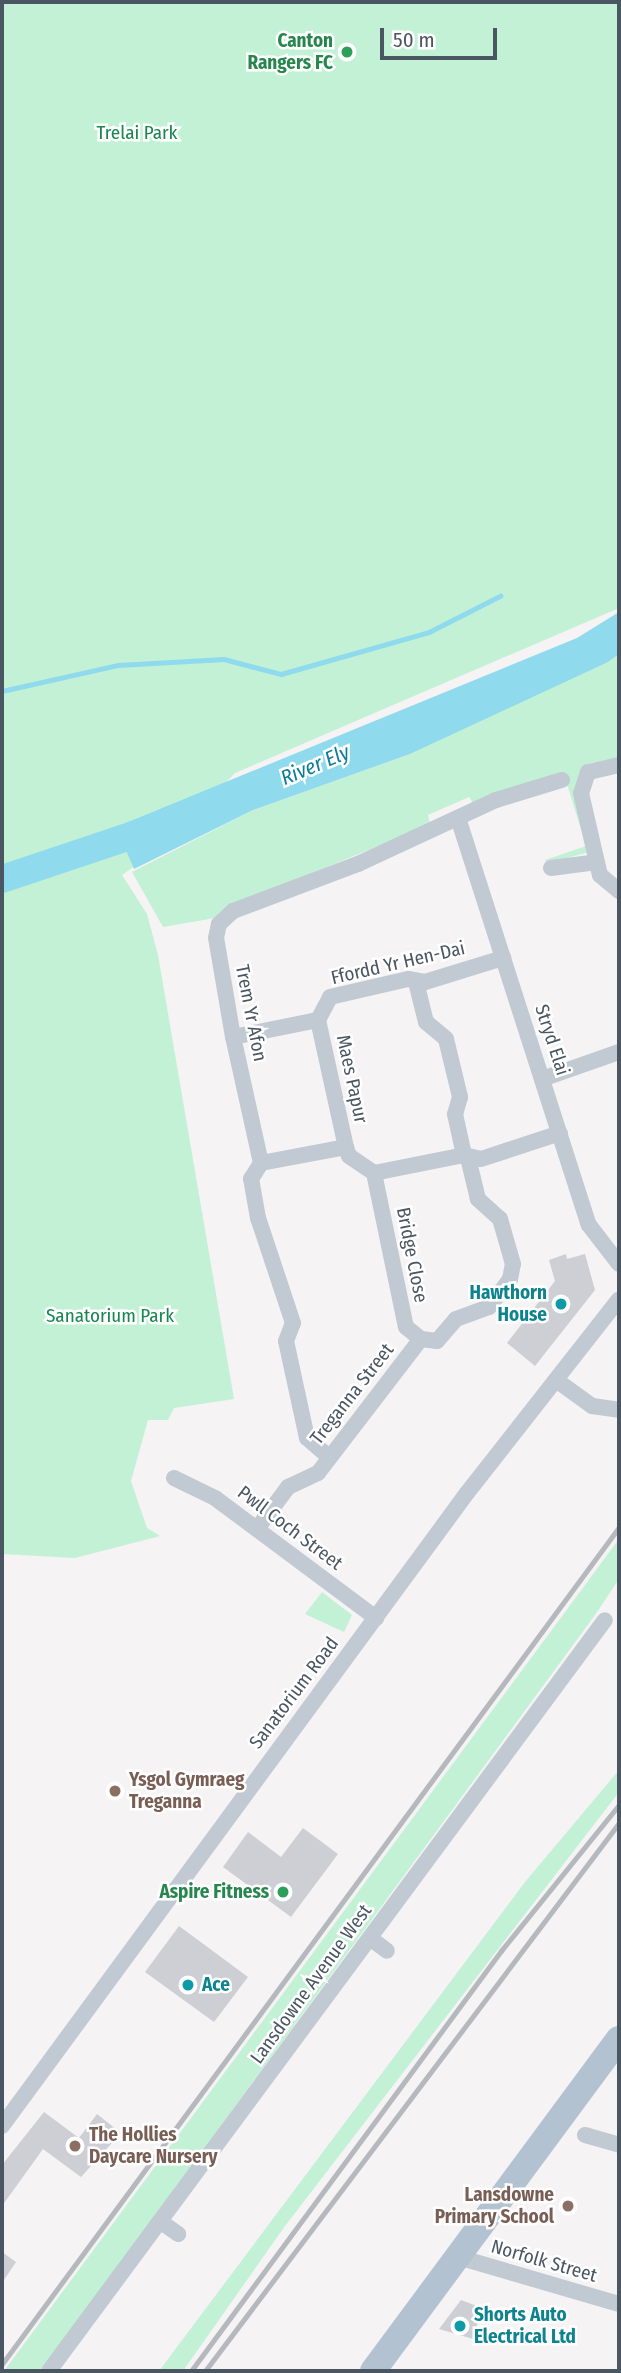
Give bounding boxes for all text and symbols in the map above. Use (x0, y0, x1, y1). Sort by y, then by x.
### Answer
scale bar (383, 14, 500, 58)
text: 50 m (393, 27, 435, 53)
place label: Canton Rangers FC (247, 30, 333, 74)
marker: Canton Rangers FC (339, 44, 355, 60)
park label: Trelai Park (97, 122, 177, 144)
water label: River Ely (277, 739, 353, 791)
street label: Ffordd Yr Hen-Dai (329, 937, 467, 989)
street label: Trem Yr Afon (230, 963, 272, 1063)
street label: Stryd Elai (530, 1002, 574, 1078)
street label: Maes Papur (332, 1033, 372, 1125)
street label: Bridge Close (392, 1206, 432, 1304)
place label: Hawthorn House (469, 1282, 547, 1326)
marker: Hawthorn House (553, 1296, 569, 1312)
park label: Sanatorium Park (46, 1305, 174, 1327)
street label: Treganna Street (305, 1339, 399, 1449)
street label: Pwll Coch Street (233, 1481, 347, 1575)
street label: Sanatorium Road (245, 1633, 343, 1753)
place label: Ysgol Gymraeg Treganna (129, 1769, 245, 1813)
marker: Ysgol Gymraeg Treganna (107, 1783, 123, 1799)
place label: Aspire Fitness (159, 1881, 269, 1903)
marker: Aspire Fitness (275, 1884, 291, 1900)
street label: Lansdowne Avenue West (245, 1900, 377, 2068)
place label: Ace (202, 1974, 230, 1996)
marker: Ace (180, 1977, 196, 1993)
place label: The Hollies Daycare Nursery (89, 2124, 218, 2168)
marker: The Hollies Daycare Nursery (67, 2138, 83, 2154)
place label: Lansdowne Primary School (435, 2184, 554, 2228)
marker: Lansdowne Primary School (560, 2198, 576, 2214)
street label: Norfolk Street (489, 2235, 599, 2287)
place label: Shorts Auto Electrical Ltd (474, 2304, 576, 2348)
marker: Shorts Auto Electrical Ltd (452, 2318, 468, 2334)

